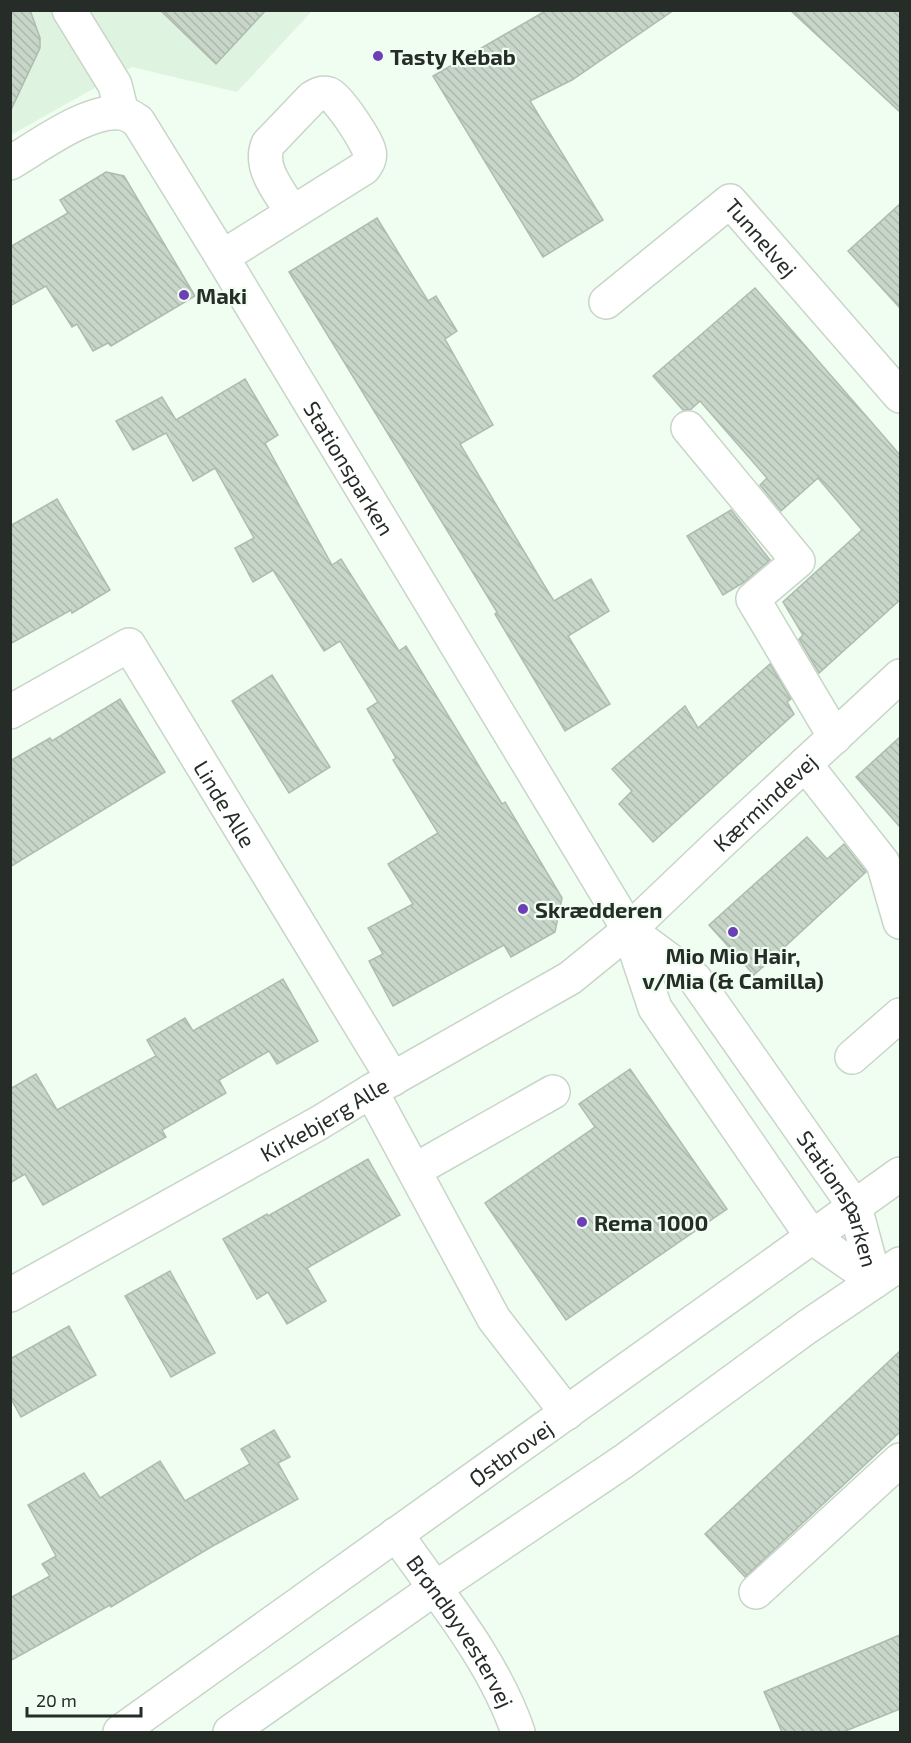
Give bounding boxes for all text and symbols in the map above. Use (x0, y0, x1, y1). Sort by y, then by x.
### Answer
place label: Tasty Kebab (390, 43, 516, 70)
marker: Tasty Kebab (371, 49, 385, 63)
street label: Tunnelvej (720, 193, 803, 283)
place label: Maki (196, 282, 247, 308)
marker: Maki (177, 288, 191, 302)
street label: Stationsparken (299, 396, 400, 540)
street label: Kærmindevej (707, 748, 822, 856)
street label: Linde Alle (189, 755, 262, 852)
place label: Skrædderen (535, 896, 662, 922)
marker: Skrædderen (516, 902, 530, 916)
marker: Mio Mio Hair, v/Mia (& Camilla) (726, 925, 740, 939)
place label: Mio Mio Hair, v/Mia (& Camilla) (642, 942, 824, 993)
street label: Kirkebjerg Alle (255, 1071, 392, 1166)
street label: Stationsparken (792, 1125, 884, 1270)
place label: Rema 1000 (594, 1209, 708, 1235)
marker: Rema 1000 (575, 1215, 589, 1229)
street label: Østbrovej (464, 1414, 558, 1491)
street label: Brøndbyvestervej (402, 1549, 520, 1712)
scale bar (27, 1680, 141, 1718)
text: 20 m (36, 1689, 77, 1711)

